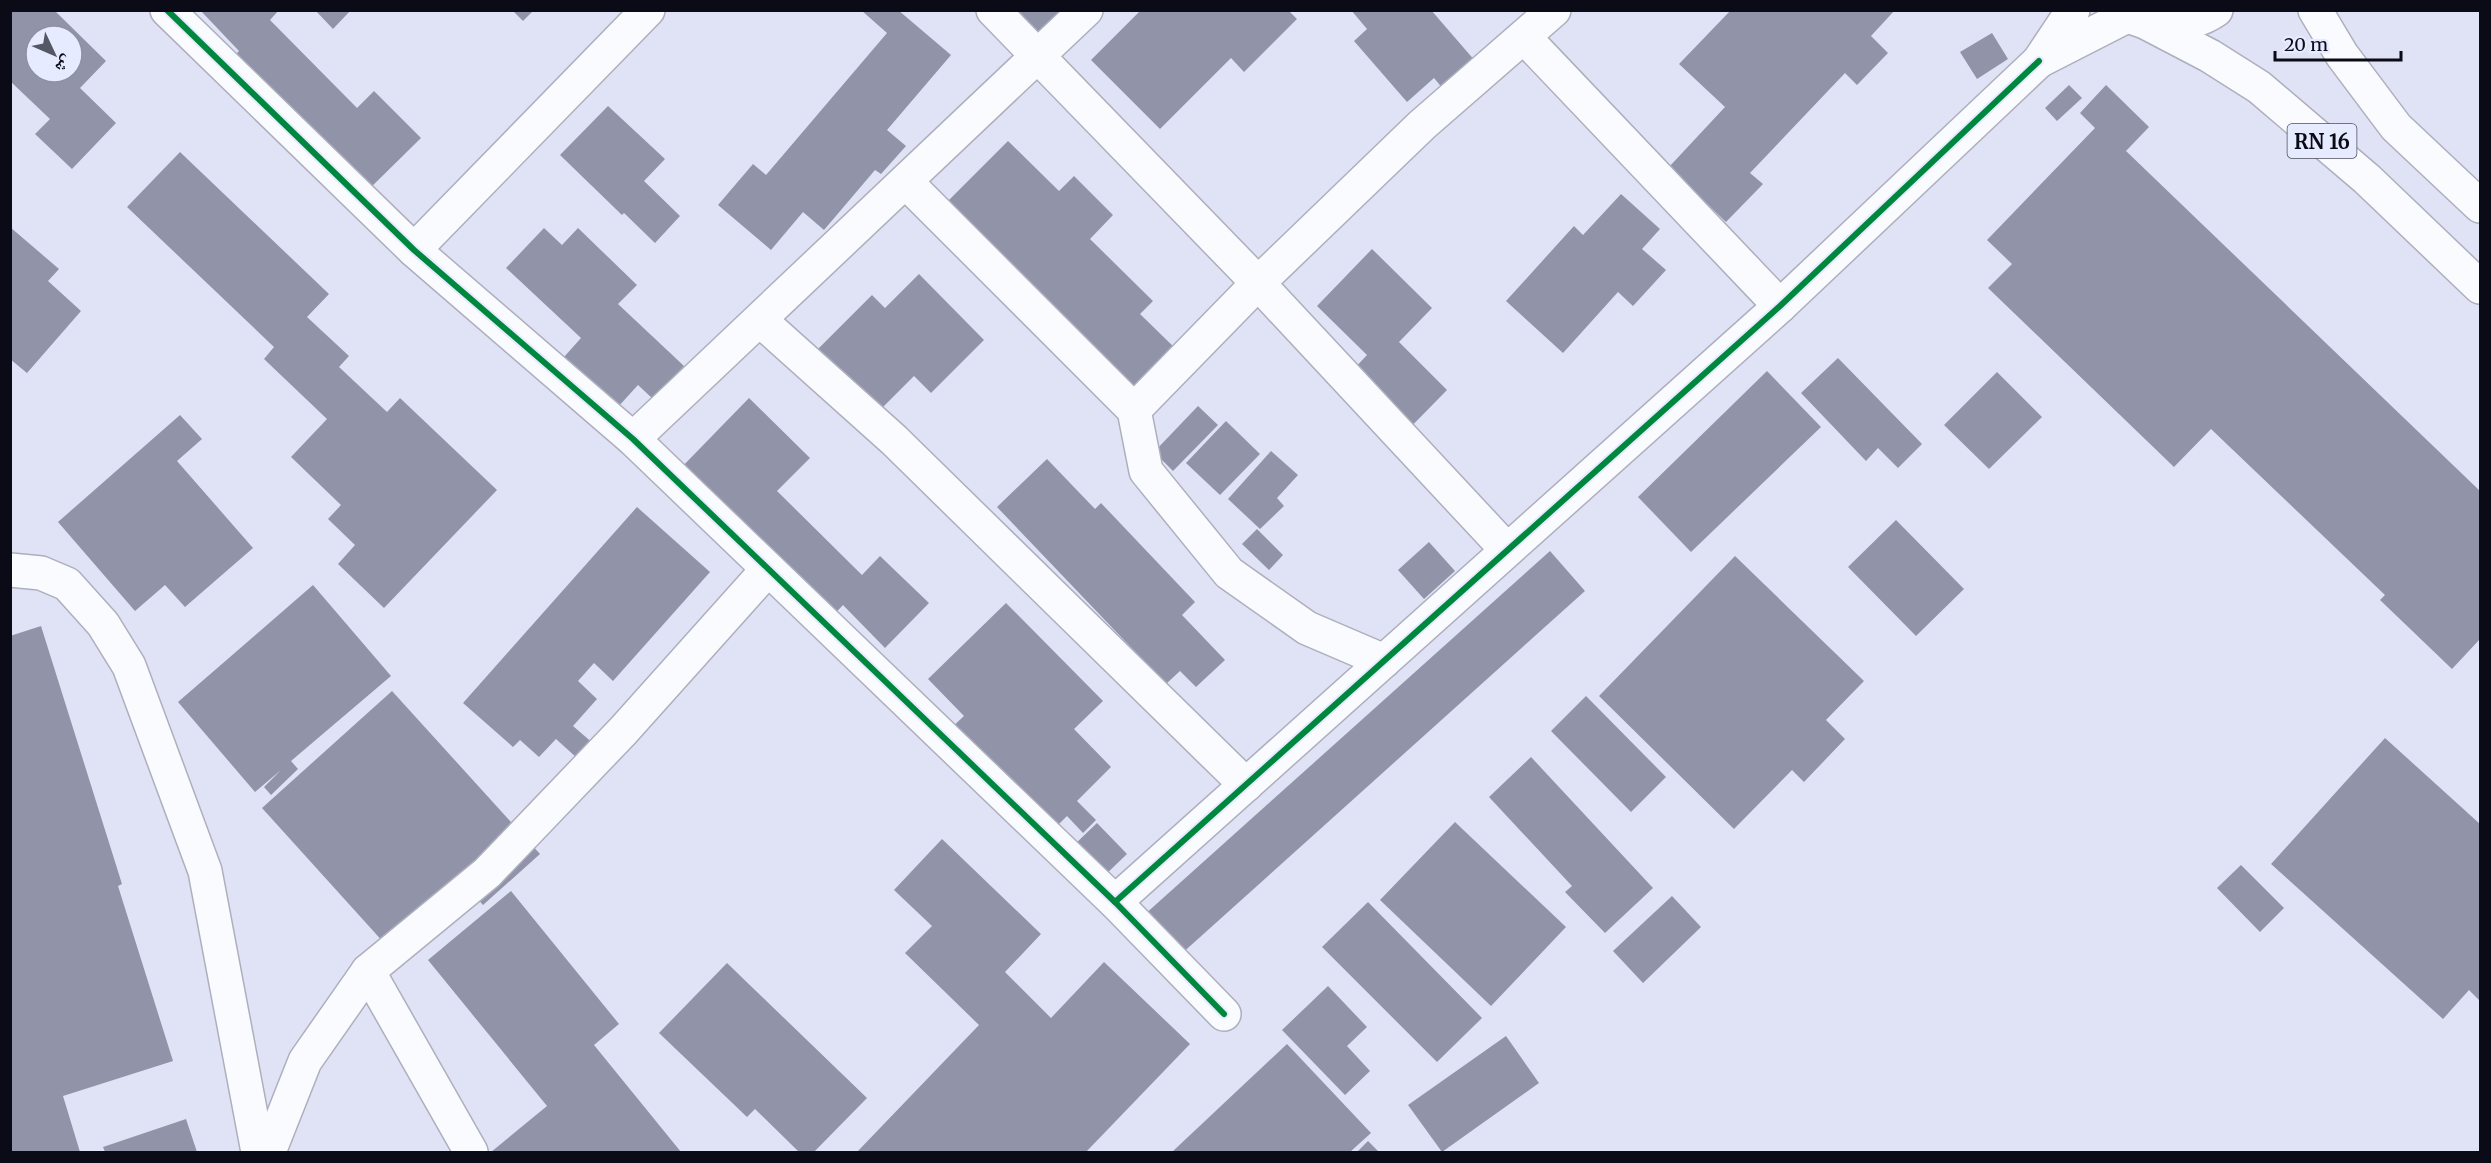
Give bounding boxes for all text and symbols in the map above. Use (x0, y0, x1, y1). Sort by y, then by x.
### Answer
north arrow (24, 24, 84, 84)
scale bar (2275, 24, 2401, 62)
text: 20 m (2284, 33, 2328, 56)
text: ش (52, 51, 78, 77)
road number: RN 16 (2288, 124, 2356, 158)

